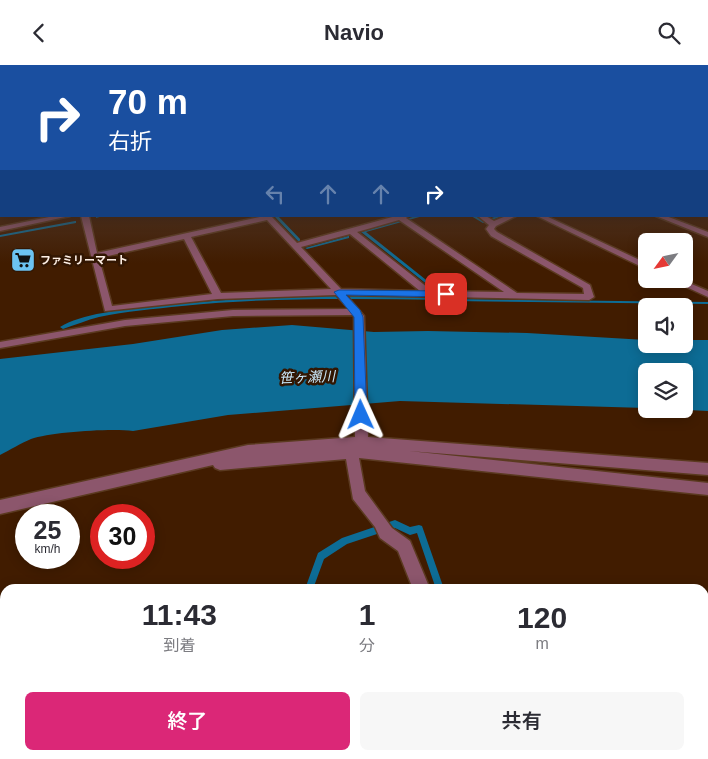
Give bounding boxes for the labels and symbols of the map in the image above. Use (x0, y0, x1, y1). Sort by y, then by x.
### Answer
north arrow (638, 233, 692, 287)
supermarket icon: ファミリーマート (10, 247, 36, 273)
place label: ファミリーマート (40, 254, 128, 266)
pin (425, 273, 467, 315)
water label: 笹ヶ瀬川 (279, 368, 337, 386)
position arrow (334, 388, 386, 440)
speed limit sign: 30 (90, 504, 155, 569)

